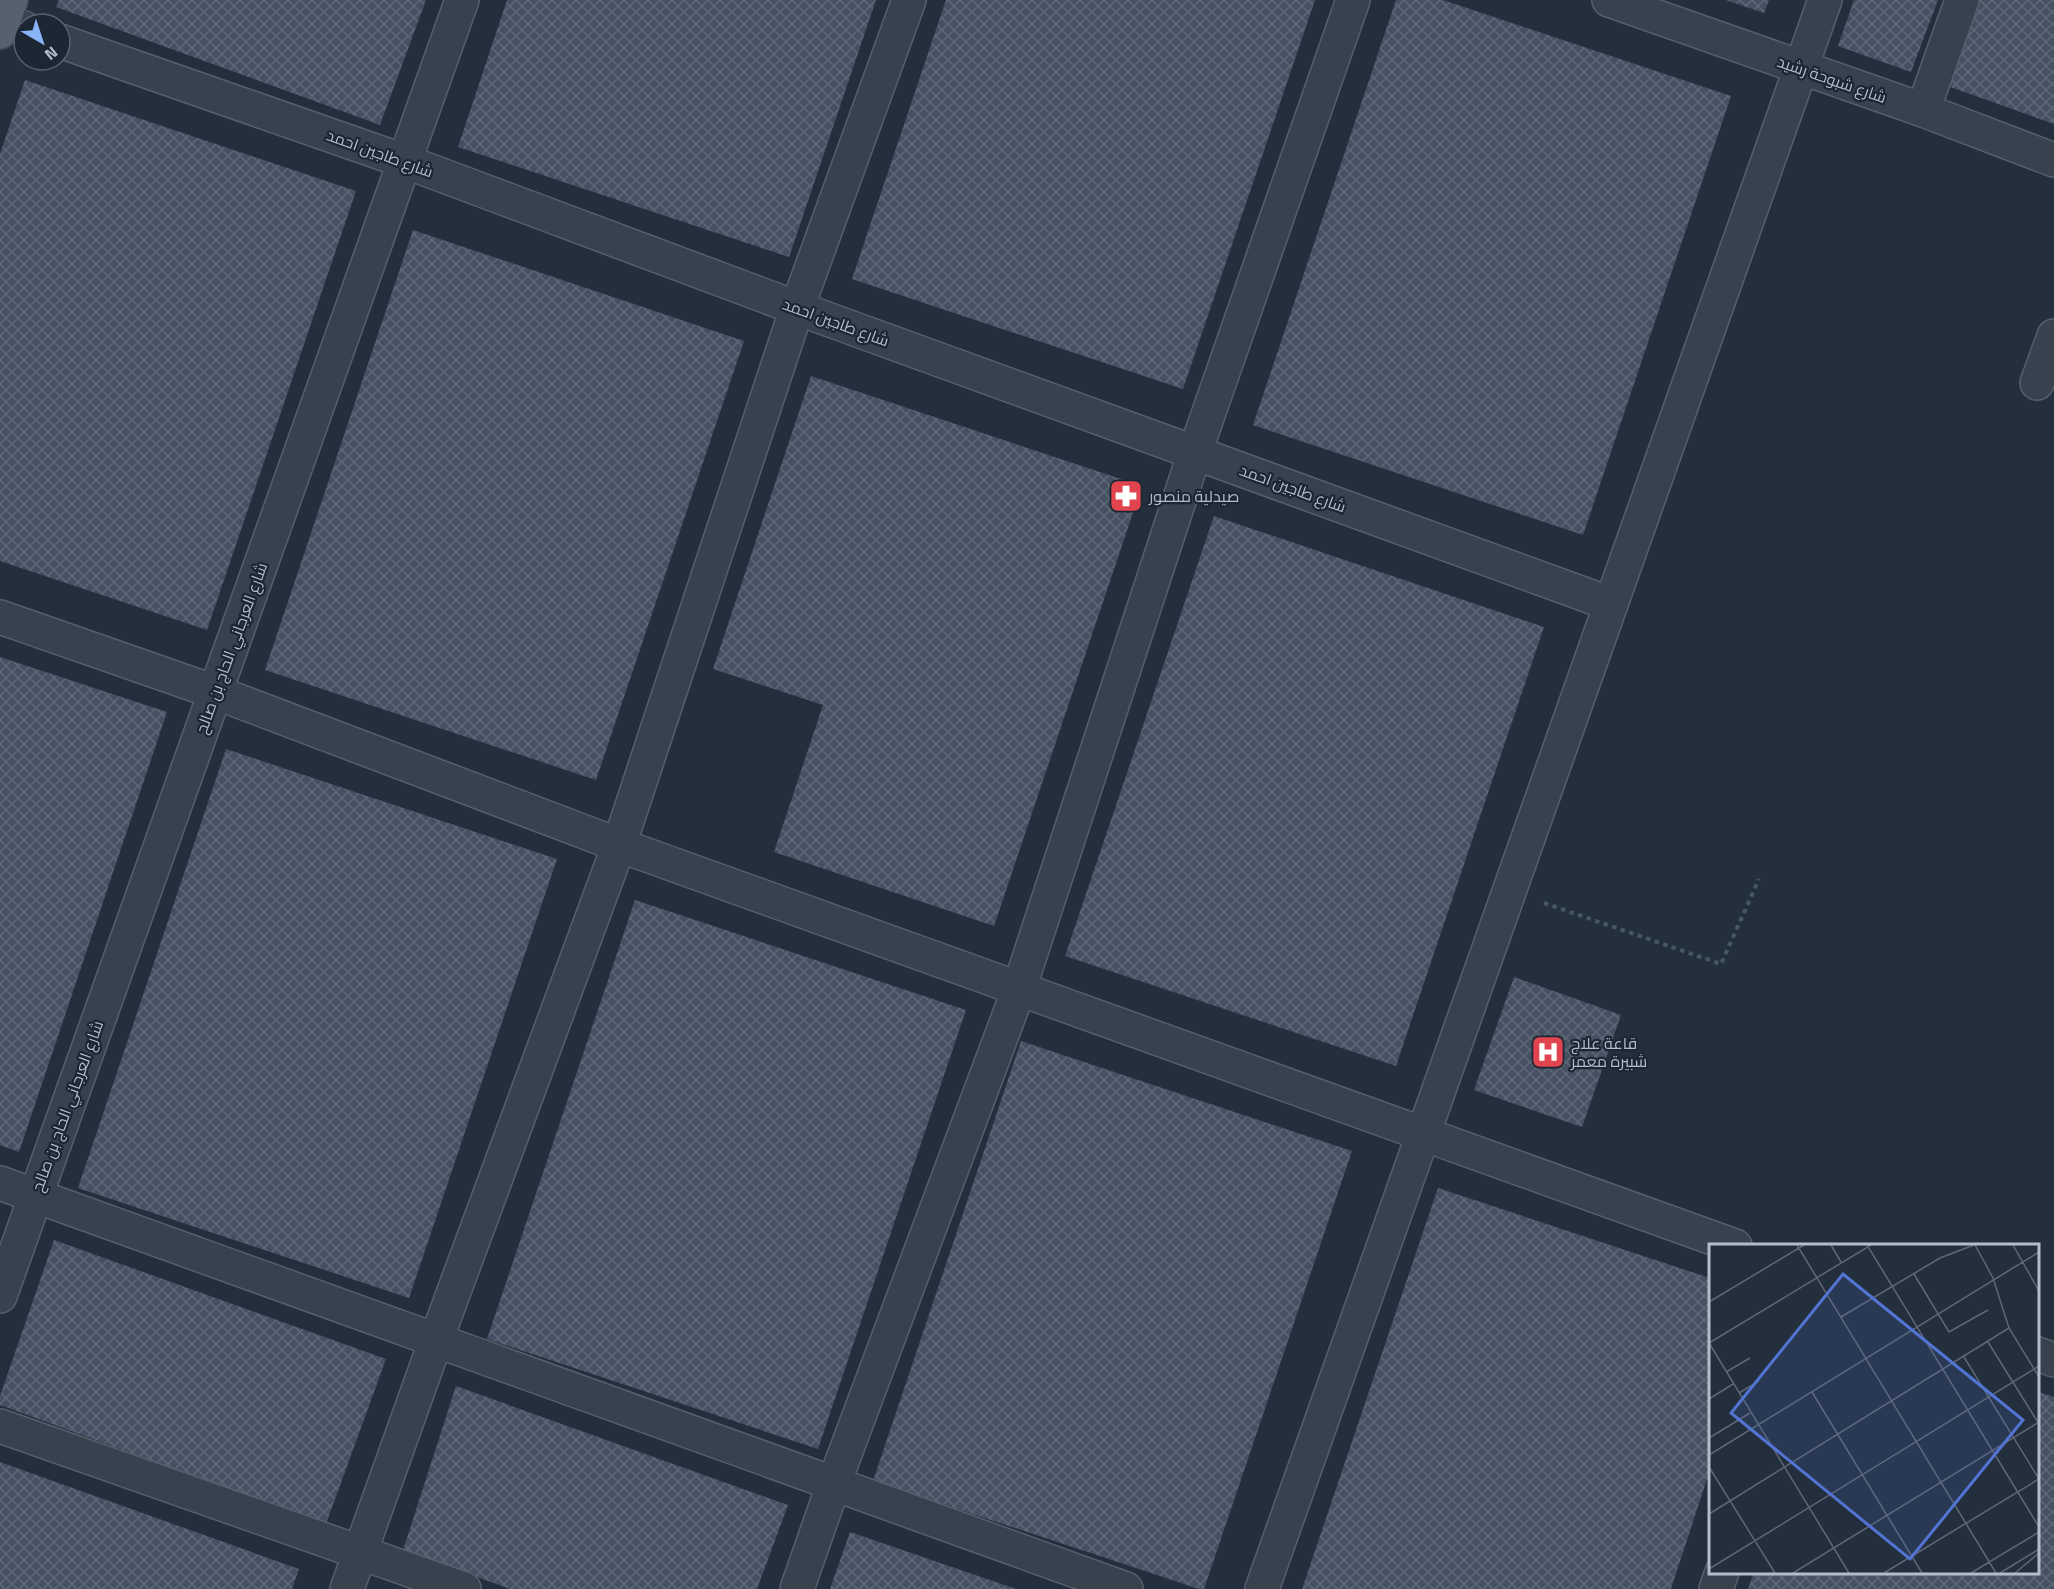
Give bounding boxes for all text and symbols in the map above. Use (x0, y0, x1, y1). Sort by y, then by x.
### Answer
north arrow (12, 12, 72, 72)
text: N (40, 41, 63, 66)
street label: شارع شبوحة رشيد (1774, 49, 1890, 109)
street label: شارع طاجين احمد (323, 123, 437, 183)
street label: شارع طاجين احمد (779, 292, 893, 352)
street label: شارع طاجين احمد (1236, 458, 1350, 518)
pharmacy icon: صيدلية منصور (1108, 478, 1144, 514)
place label: صيدلية منصور (1148, 484, 1239, 508)
street label: شارع العرجاني الحاج بن صالح (189, 559, 275, 738)
street label: شارع العرجاني الحاج بن صالح (25, 1017, 111, 1196)
place label: قاعة علاج شبيرة معمر (1570, 1031, 1647, 1073)
hospital icon: قاعة علاج شبيرة معمر (1530, 1034, 1566, 1070)
inset map (1709, 1244, 2039, 1574)

